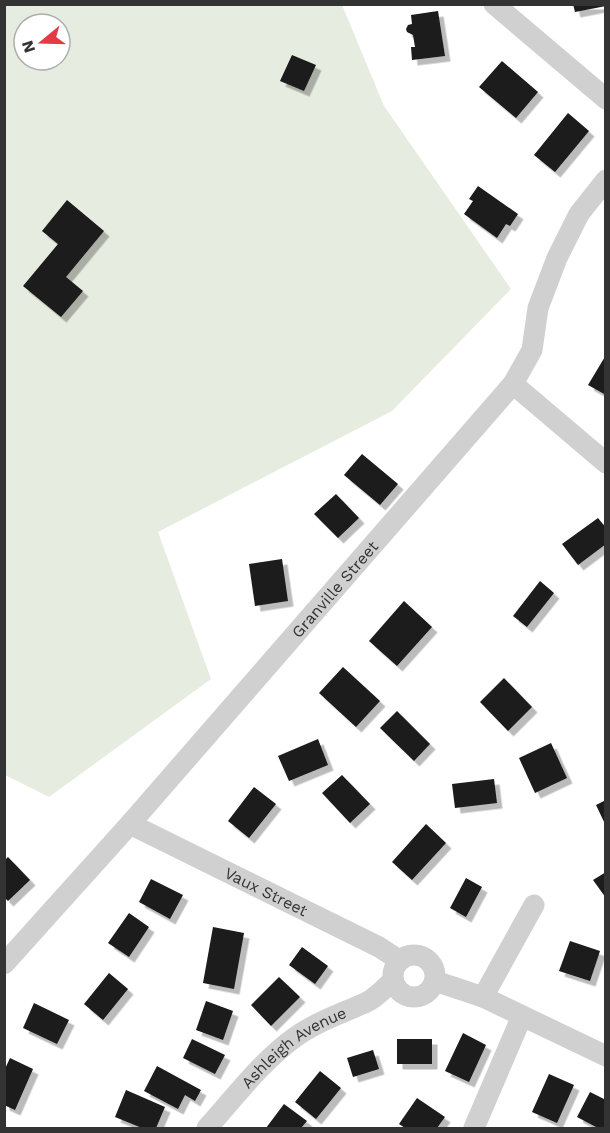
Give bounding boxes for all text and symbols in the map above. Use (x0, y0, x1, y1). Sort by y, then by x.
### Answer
north arrow (12, 12, 72, 72)
text: N (17, 38, 39, 55)
street label: Granville Street (287, 536, 382, 641)
street label: Vaux Street (222, 863, 311, 920)
street label: Ashleigh Avenue (237, 1003, 349, 1092)

